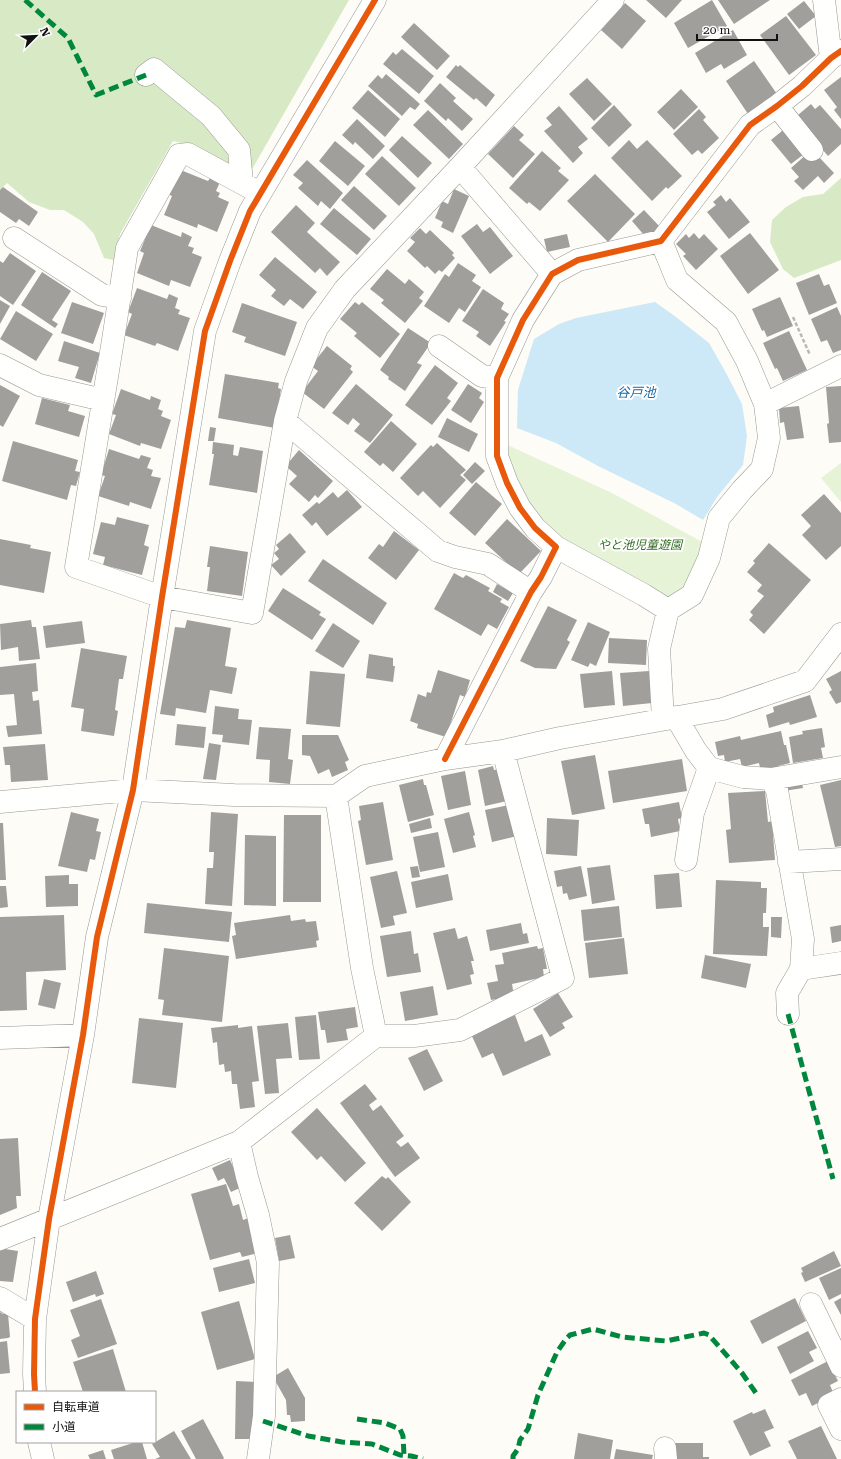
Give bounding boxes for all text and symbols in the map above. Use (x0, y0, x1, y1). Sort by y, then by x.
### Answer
north arrow (16, 16, 56, 56)
scale bar (697, 16, 777, 42)
text: 20 m (703, 23, 730, 37)
text: N (37, 26, 53, 39)
water label: 谷戸池 (616, 385, 657, 400)
park label: やと池児童遊園 (598, 538, 684, 552)
legend (16, 1391, 156, 1443)
text: 自転車道 (52, 1400, 100, 1414)
text: 小道 (52, 1420, 76, 1434)

